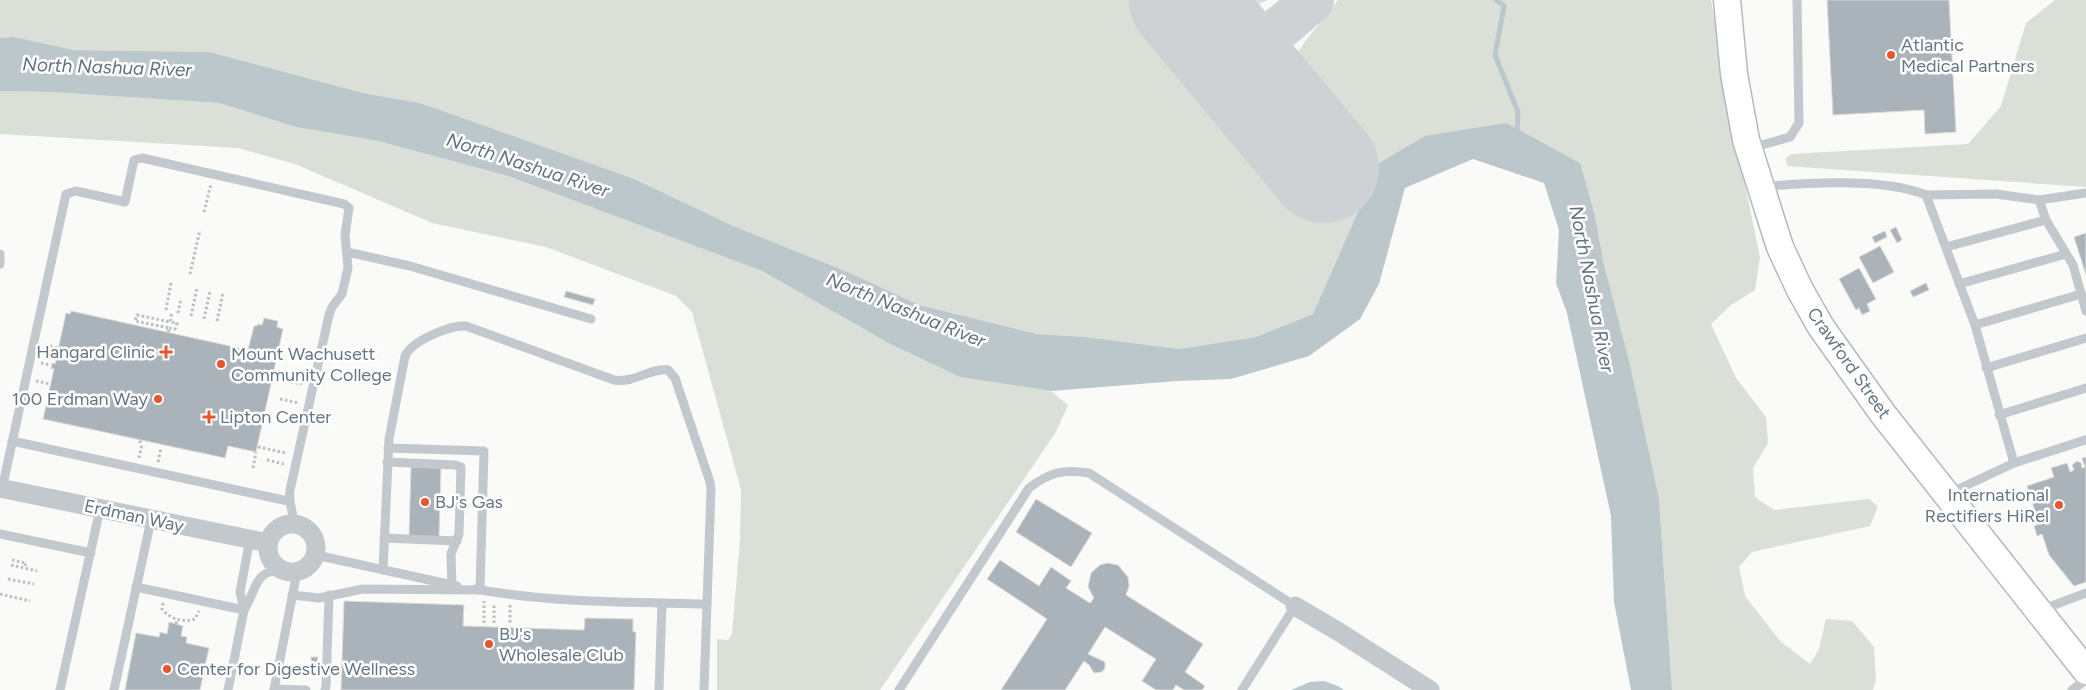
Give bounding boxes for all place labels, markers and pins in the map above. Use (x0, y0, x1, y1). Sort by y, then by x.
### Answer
place label: Atlantic Medical Partners (1901, 34, 2035, 77)
marker: Atlantic Medical Partners (1885, 49, 1897, 61)
place label: Hangard Clinic (36, 341, 155, 363)
place label: Mount Wachusett Community College (231, 343, 392, 386)
marker: Hangard Clinic (159, 345, 173, 359)
marker: Mount Wachusett Community College (215, 358, 227, 370)
place label: 100 Erdman Way (12, 388, 149, 410)
marker: 100 Erdman Way (152, 393, 164, 405)
place label: Lipton Center (220, 406, 331, 428)
marker: Lipton Center (202, 410, 216, 424)
place label: International Rectifiers HiRel (1925, 484, 2049, 527)
place label: BJ's Gas (435, 491, 503, 513)
marker: BJ's Gas (419, 496, 431, 508)
marker: International Rectifiers HiRel (2053, 499, 2065, 511)
place label: BJ's Wholesale Club (499, 623, 624, 666)
marker: BJ's Wholesale Club (483, 638, 495, 650)
place label: Center for Digestive Wellness (177, 658, 415, 680)
marker: Center for Digestive Wellness (161, 663, 173, 675)

